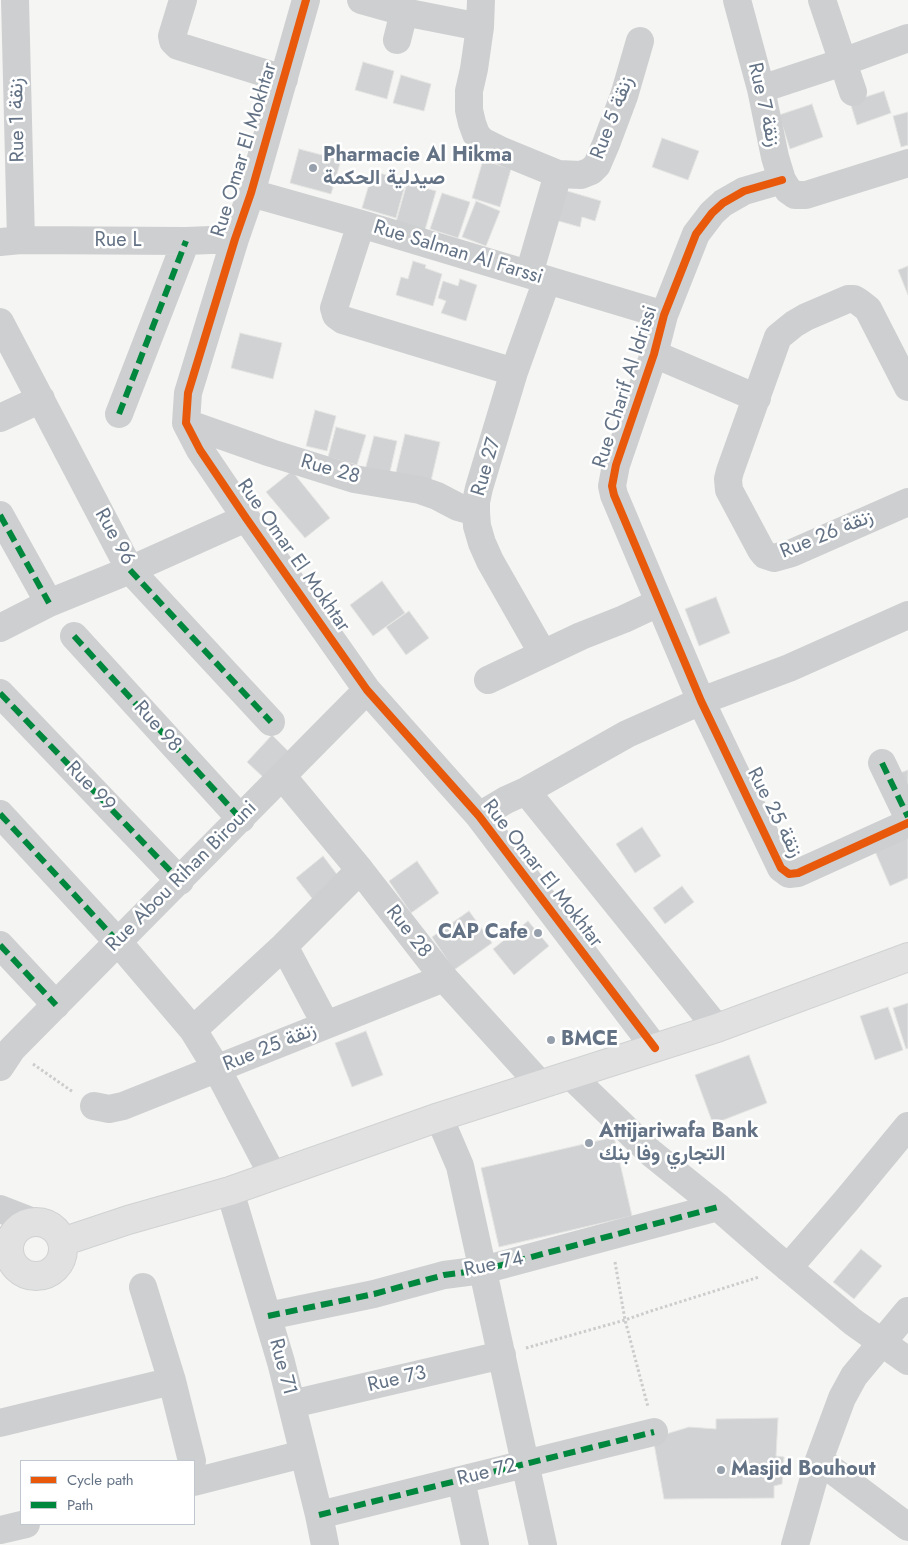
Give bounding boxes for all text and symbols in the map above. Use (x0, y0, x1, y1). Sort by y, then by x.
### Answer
street label: Rue Omar El Mokhtar (207, 60, 283, 240)
street label: Rue 7 زنقة (742, 60, 784, 150)
street label: Rue 5 زنقة (586, 73, 640, 163)
street label: Rue 1 زنقة (5, 78, 31, 162)
place label: Pharmacie Al Hikma صيدلية الحكمة (323, 144, 512, 191)
marker: Pharmacie Al Hikma صيدلية الحكمة (307, 162, 319, 174)
street label: Rue Salman Al Farssi (370, 216, 546, 290)
street label: Rue L (95, 229, 141, 253)
street label: Rue Charif Al Idrissi (588, 303, 664, 471)
street label: Rue 27 (467, 435, 507, 499)
street label: Rue 28 (298, 450, 362, 490)
street label: Rue Omar El Mokhtar (231, 475, 355, 637)
street label: Rue 96 (89, 504, 139, 570)
street label: Rue 26 زنقة (777, 505, 877, 565)
street label: Rue 98 (128, 697, 186, 757)
street label: Rue 99 (60, 757, 120, 817)
street label: Rue 25 زنقة (741, 764, 807, 862)
street label: Rue Omar El Mokhtar (477, 795, 607, 953)
street label: Rue Abou Rihan Birouni (102, 797, 262, 957)
street label: Rue 28 (380, 901, 436, 963)
place label: CAP Cafe (438, 921, 528, 945)
marker: CAP Cafe (532, 927, 544, 939)
street label: Rue 25 زنقة (220, 1018, 320, 1078)
place label: BMCE (561, 1028, 618, 1052)
marker: BMCE (545, 1034, 557, 1046)
place label: Attijariwafa Bank التجاري وفا بنك (599, 1120, 759, 1167)
marker: Attijariwafa Bank التجاري وفا بنك (583, 1137, 595, 1149)
street label: Rue 74 (462, 1247, 526, 1283)
street label: Rue 71 (263, 1336, 301, 1398)
street label: Rue 73 (365, 1362, 429, 1398)
street label: Rue 72 (455, 1454, 519, 1492)
place label: Masjid Bouhout (731, 1458, 876, 1482)
legend (20, 1460, 195, 1525)
marker: Masjid Bouhout (715, 1464, 727, 1476)
text: Cycle path (67, 1469, 134, 1491)
text: Path (67, 1494, 93, 1516)

